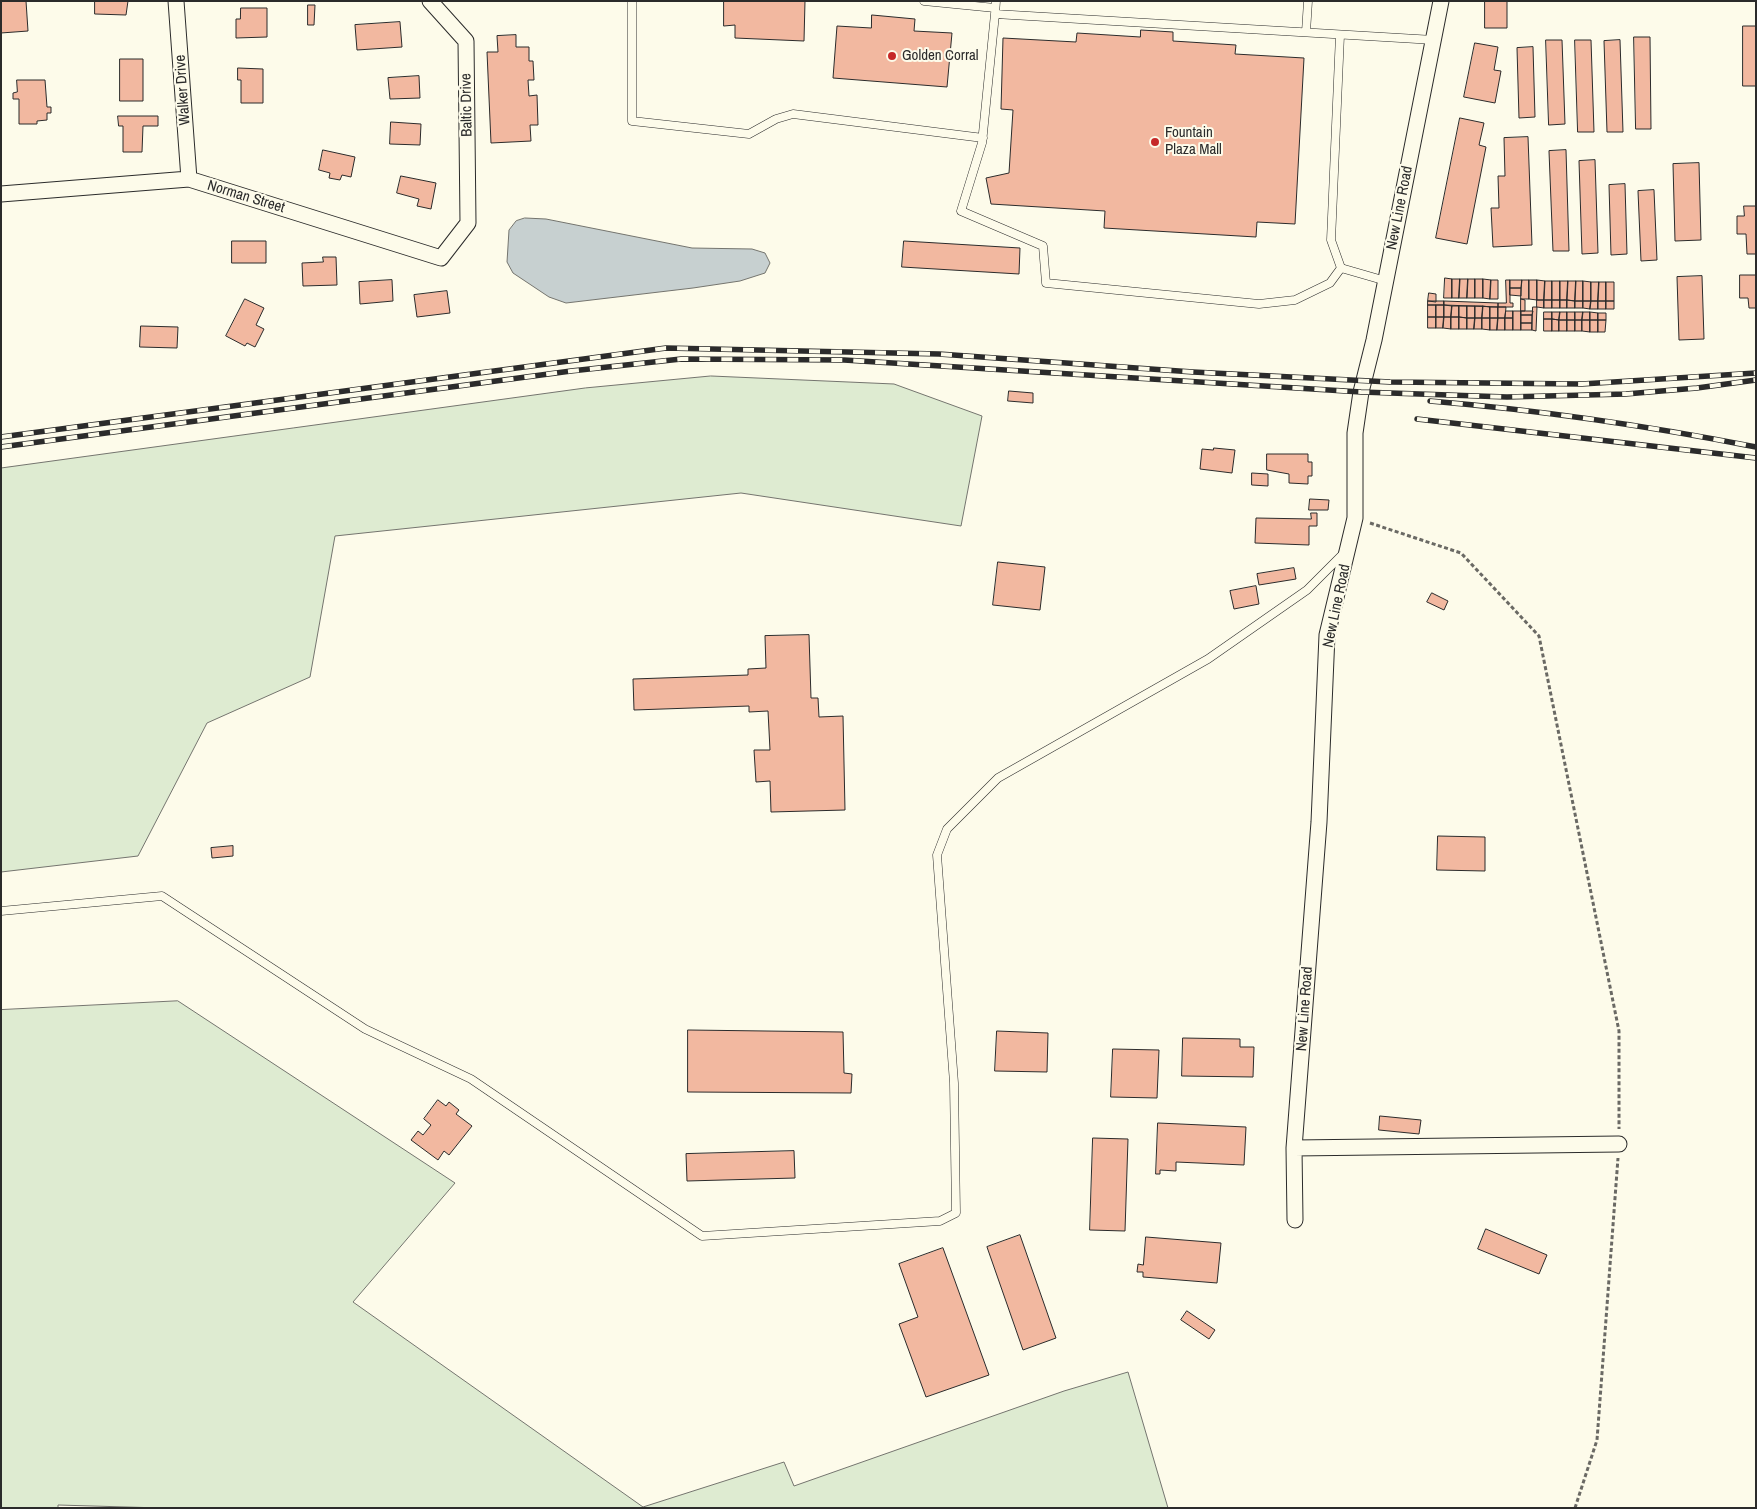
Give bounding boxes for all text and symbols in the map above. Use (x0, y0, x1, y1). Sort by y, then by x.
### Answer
place label: Golden Corral (902, 47, 979, 65)
marker: Golden Corral (886, 50, 898, 62)
street label: Walker Drive (172, 54, 194, 126)
street label: Baltic Drive (457, 73, 477, 137)
place label: Fountain Plaza Mall (1165, 124, 1222, 159)
marker: Fountain Plaza Mall (1149, 136, 1161, 148)
street label: New Line Road (1383, 165, 1417, 251)
street label: Norman Street (205, 177, 287, 217)
street label: New Line Road (1319, 563, 1355, 649)
street label: New Line Road (1293, 966, 1317, 1052)

